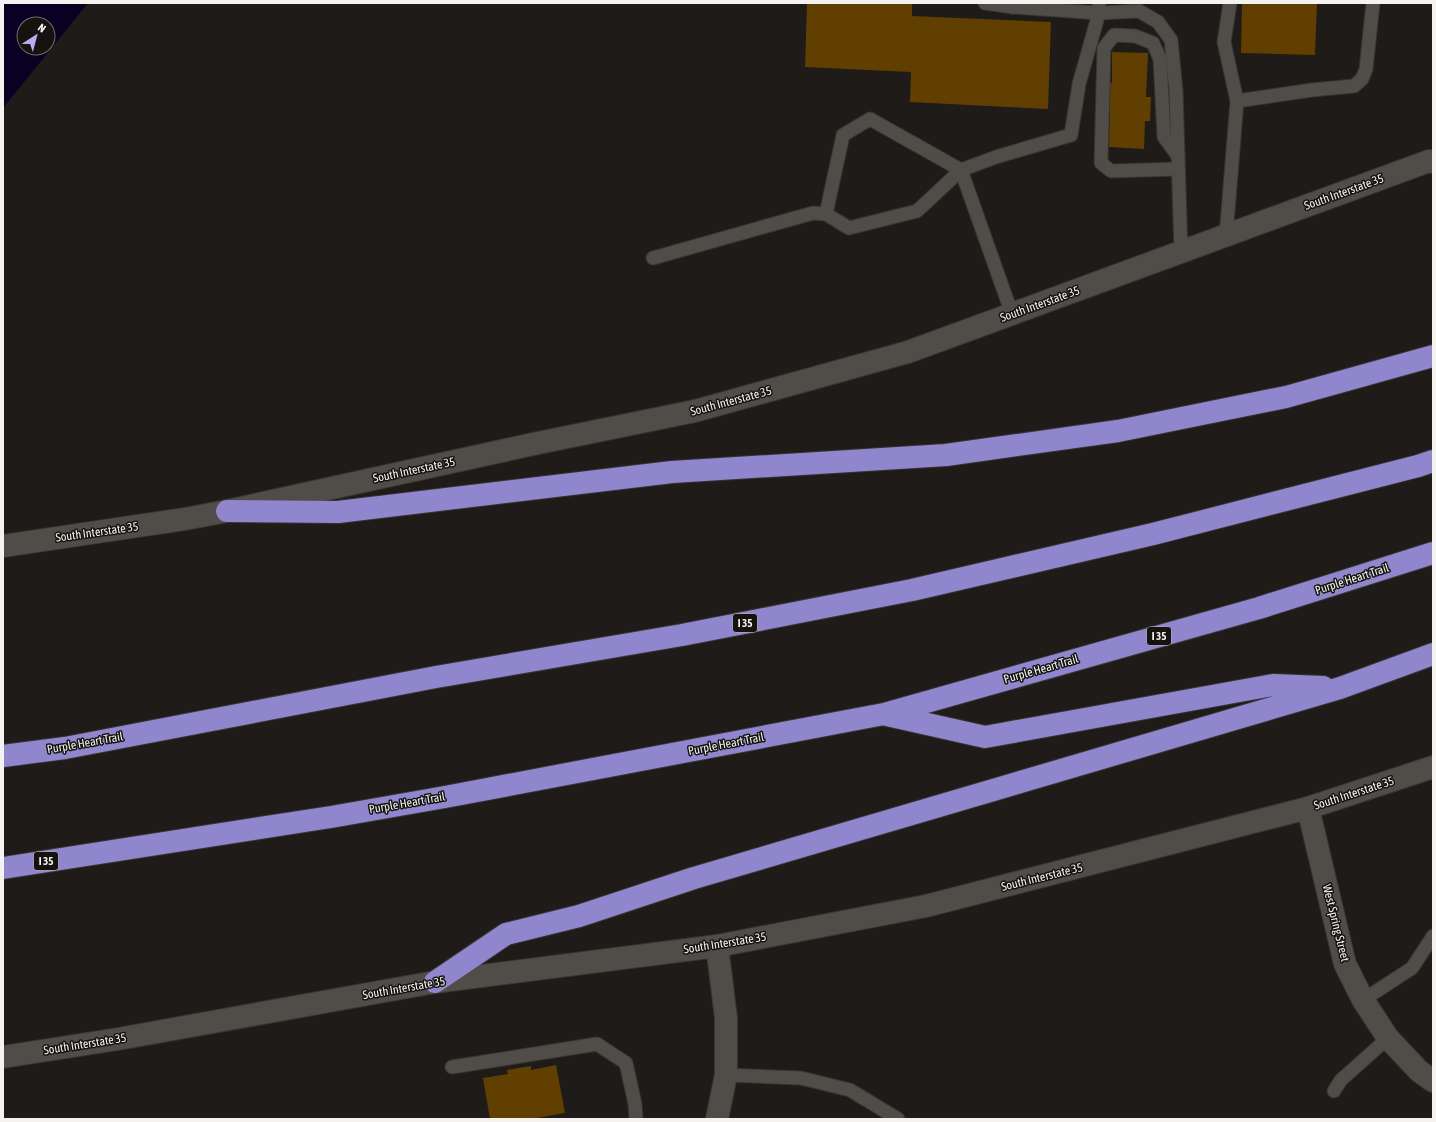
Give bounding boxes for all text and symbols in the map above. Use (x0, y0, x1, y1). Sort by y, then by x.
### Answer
north arrow (16, 16, 56, 56)
text: N (36, 21, 48, 35)
street label: South Interstate 35 (1302, 171, 1386, 213)
street label: South Interstate 35 (998, 283, 1082, 325)
street label: South Interstate 35 (689, 383, 773, 419)
street label: South Interstate 35 (372, 454, 456, 486)
street label: South Interstate 35 (55, 519, 139, 545)
street label: Purple Heart Trail (1313, 560, 1392, 598)
road number: I 35 (733, 614, 757, 632)
road number: I 35 (1147, 627, 1171, 645)
street label: Purple Heart Trail (1002, 651, 1081, 686)
street label: Purple Heart Trail (46, 729, 125, 757)
street label: Purple Heart Trail (687, 730, 766, 758)
street label: South Interstate 35 (1312, 773, 1396, 813)
street label: Purple Heart Trail (368, 789, 447, 817)
road number: I 35 (34, 852, 58, 870)
street label: South Interstate 35 (1000, 860, 1084, 894)
street label: West Spring Street (1320, 883, 1352, 964)
street label: South Interstate 35 (683, 930, 767, 956)
street label: South Interstate 35 (362, 974, 446, 1002)
street label: South Interstate 35 (43, 1031, 127, 1057)

